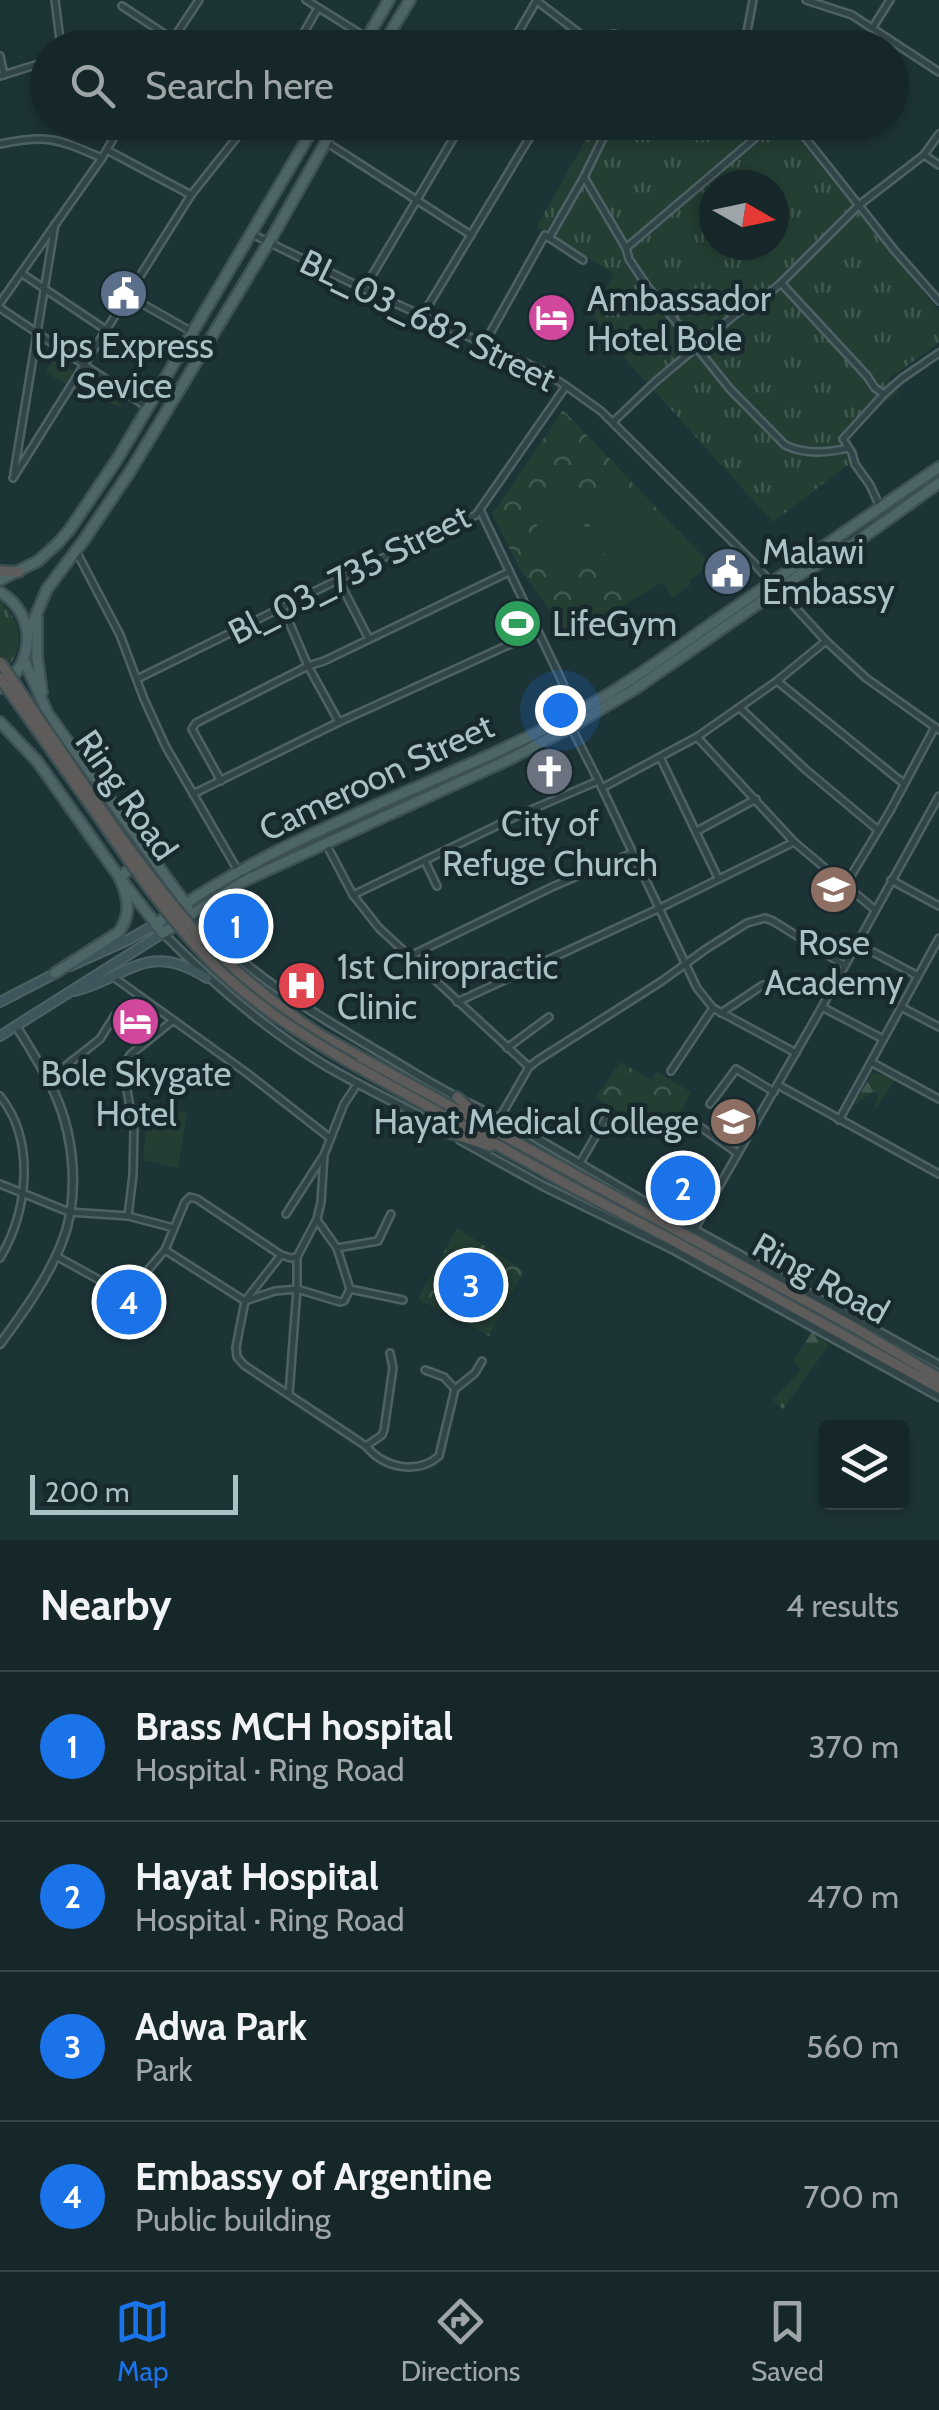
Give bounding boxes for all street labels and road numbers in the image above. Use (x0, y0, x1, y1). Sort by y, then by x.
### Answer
street label: BL_03_682 Street (293, 240, 563, 400)
street label: Bl_03_735 Street (221, 495, 477, 653)
street label: Cameroon Street (252, 704, 500, 850)
street label: Ring Road (67, 722, 187, 868)
street label: Ring Road (745, 1223, 897, 1333)

